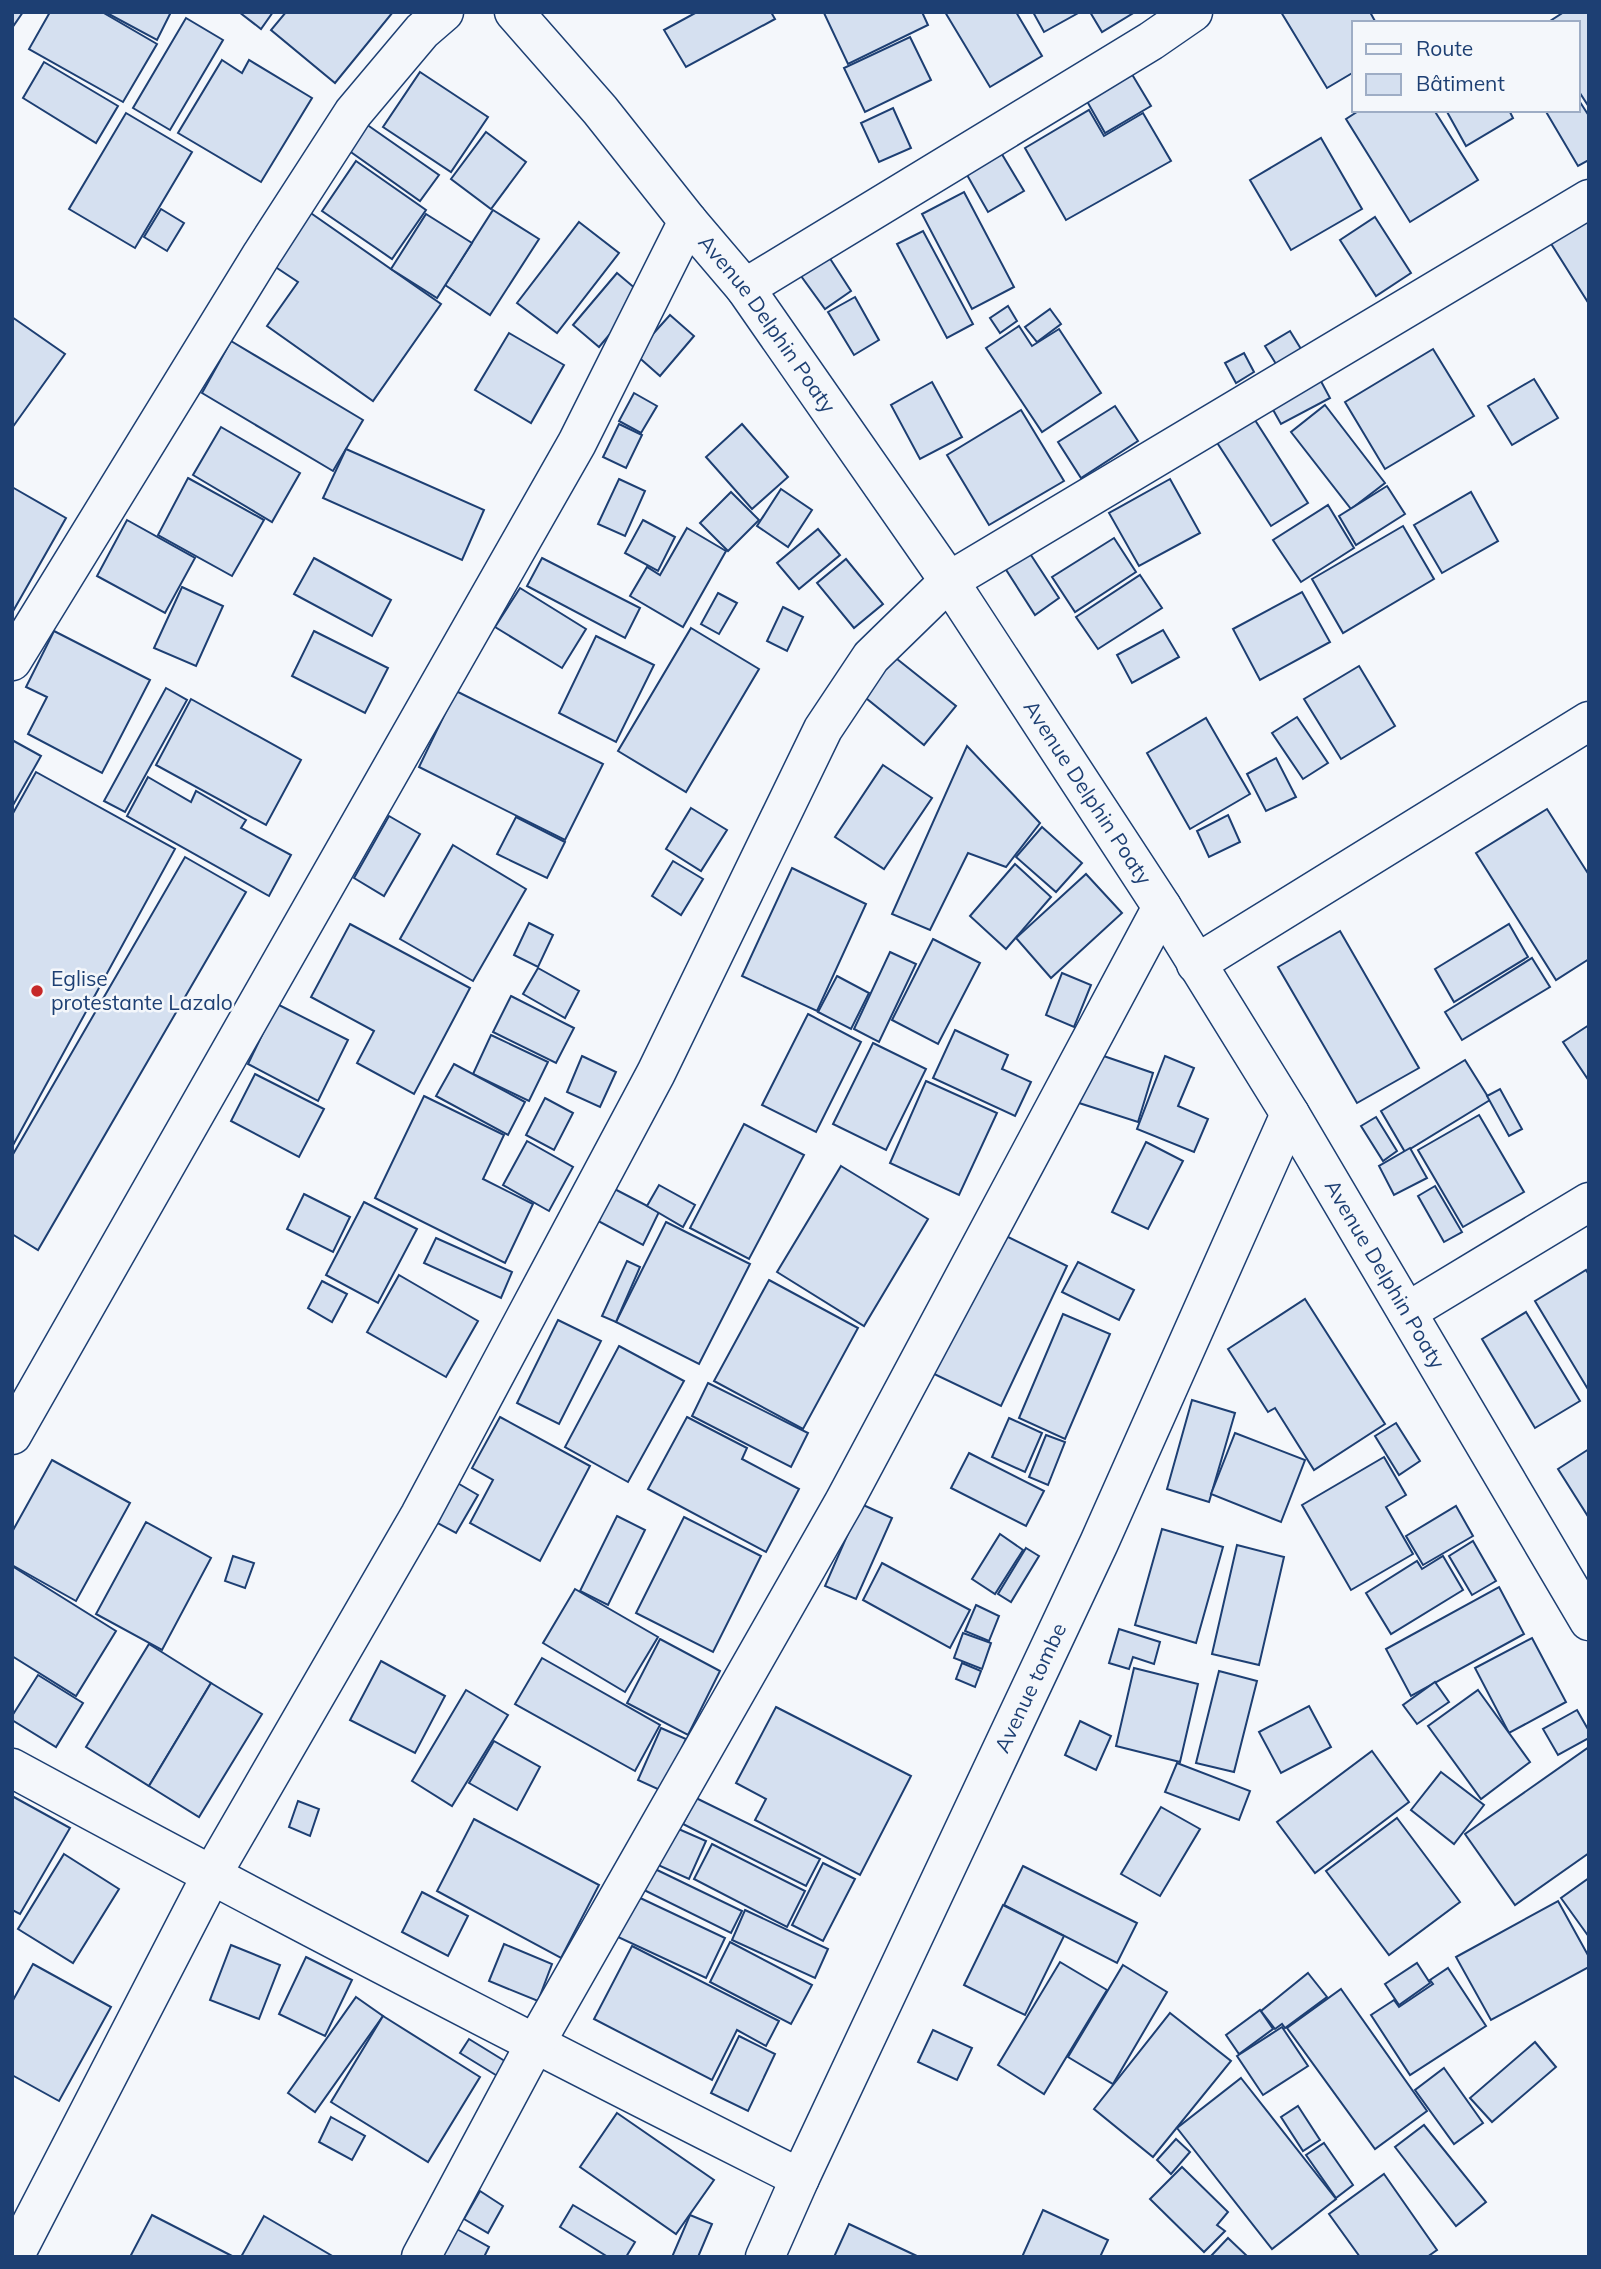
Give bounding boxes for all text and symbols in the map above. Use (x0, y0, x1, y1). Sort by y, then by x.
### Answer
legend (1352, 21, 1580, 112)
text: Route (1416, 35, 1473, 61)
text: Bâtiment (1416, 70, 1505, 96)
street label: Avenue Delphin Poaty (693, 229, 842, 418)
street label: Avenue Delphin Poaty (1019, 695, 1158, 889)
place label: Eglise protestante Lazalo (51, 965, 233, 1015)
marker: Eglise protestante Lazalo (29, 983, 45, 999)
street label: Avenue Delphin Poaty (1320, 1175, 1451, 1373)
street label: Avenue tombe (988, 1619, 1071, 1757)

